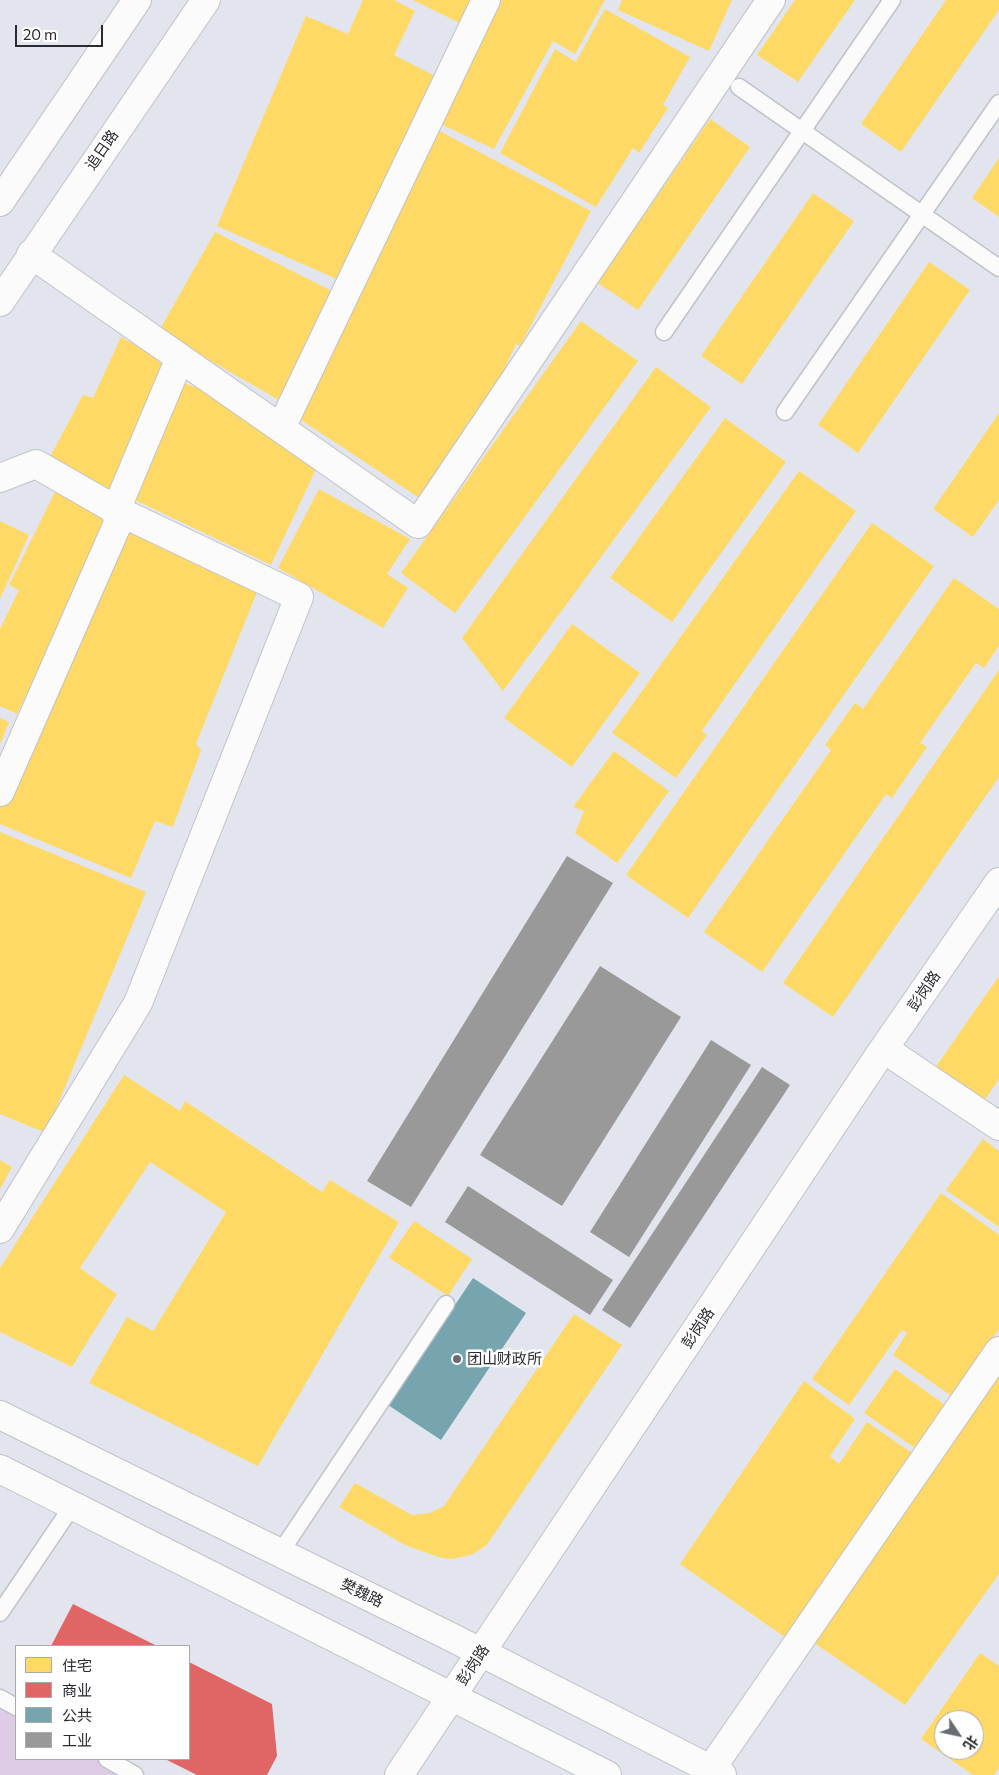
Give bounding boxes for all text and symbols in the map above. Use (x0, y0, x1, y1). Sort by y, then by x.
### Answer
scale bar (18, 15, 105, 47)
text: 20 m (23, 25, 57, 43)
street label: 追日路 (82, 126, 122, 174)
street label: 彭岗路 (904, 967, 944, 1015)
street label: 彭岗路 (678, 1304, 718, 1352)
place label: 团山财政所 (467, 1350, 542, 1368)
marker: 团山财政所 (451, 1353, 463, 1365)
street label: 樊魏路 (338, 1575, 386, 1611)
street label: 彭岗路 (453, 1641, 493, 1689)
legend (15, 1645, 190, 1760)
text: 住宅 (62, 1656, 92, 1674)
text: 商业 (62, 1681, 92, 1699)
text: 公共 (62, 1706, 92, 1724)
north arrow (934, 1710, 984, 1760)
text: 工业 (62, 1731, 92, 1749)
text: 北 (960, 1733, 982, 1754)

